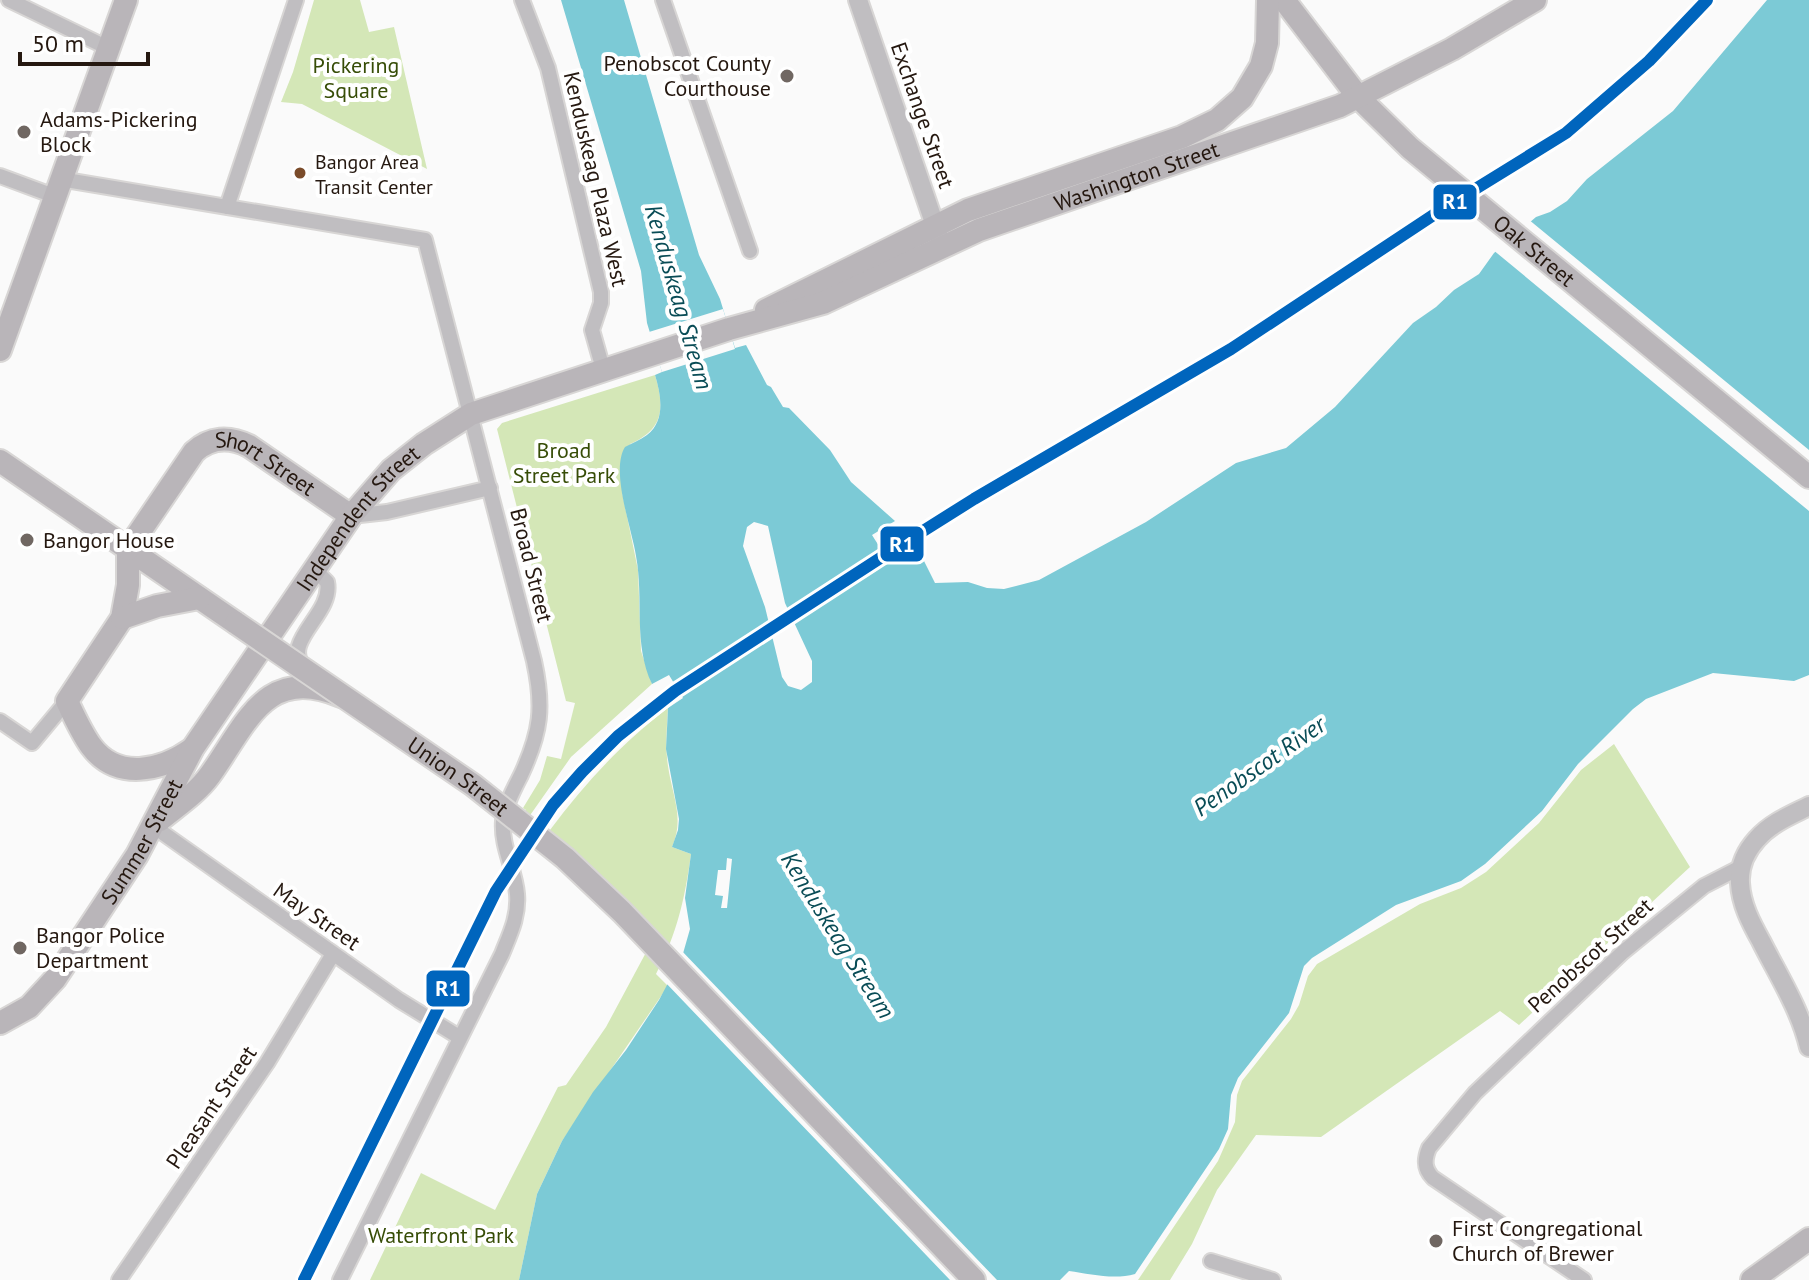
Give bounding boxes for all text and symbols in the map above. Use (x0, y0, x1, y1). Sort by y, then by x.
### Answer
scale bar (20, 16, 148, 66)
text: 50 m (32, 28, 84, 59)
street label: Exchange Street (885, 38, 961, 192)
place label: Penobscot County Courthouse (604, 49, 772, 102)
park label: Pickering Square (313, 51, 399, 104)
marker: Penobscot County Courthouse (778, 67, 796, 85)
street label: Kenduskeag Plaza West (558, 69, 634, 290)
place label: Adams-Pickering Block (40, 105, 197, 158)
marker: Adams-Pickering Block (15, 123, 33, 141)
street label: Washington Street (1050, 135, 1223, 217)
place label: Bangor Area Transit Center (315, 149, 433, 200)
marker: Bangor Area Transit Center (292, 165, 308, 181)
line badge: R1 (1432, 183, 1478, 221)
text: R1 (1442, 187, 1468, 215)
water label: Kenduskeag Stream (638, 201, 720, 393)
street label: Oak Street (1488, 209, 1581, 293)
street label: Short Street (214, 425, 322, 502)
park label: Broad Street Park (513, 436, 616, 489)
street label: Independent Street (290, 439, 425, 597)
street label: Broad Street (504, 505, 560, 626)
line badge: R1 (879, 525, 925, 563)
place label: Bangor House (43, 526, 175, 554)
text: R1 (889, 530, 915, 558)
marker: Bangor House (18, 531, 36, 549)
water label: Penobscot River (1187, 708, 1333, 823)
street label: Union Street (402, 730, 515, 822)
street label: Summer Street (94, 774, 189, 909)
water label: Kenduskeag Stream (774, 846, 902, 1024)
street label: May Street (268, 876, 366, 956)
street label: Penobscot Street (1522, 891, 1659, 1018)
place label: Bangor Police Department (36, 921, 165, 974)
marker: Bangor Police Department (11, 939, 29, 957)
line badge: R1 (425, 969, 471, 1008)
text: R1 (435, 974, 461, 1002)
street label: Pleasant Street (160, 1040, 263, 1174)
place label: First Congregational Church of Brewer (1452, 1214, 1643, 1267)
park label: Waterfront Park (368, 1221, 515, 1249)
marker: First Congregational Church of Brewer (1427, 1232, 1445, 1250)

